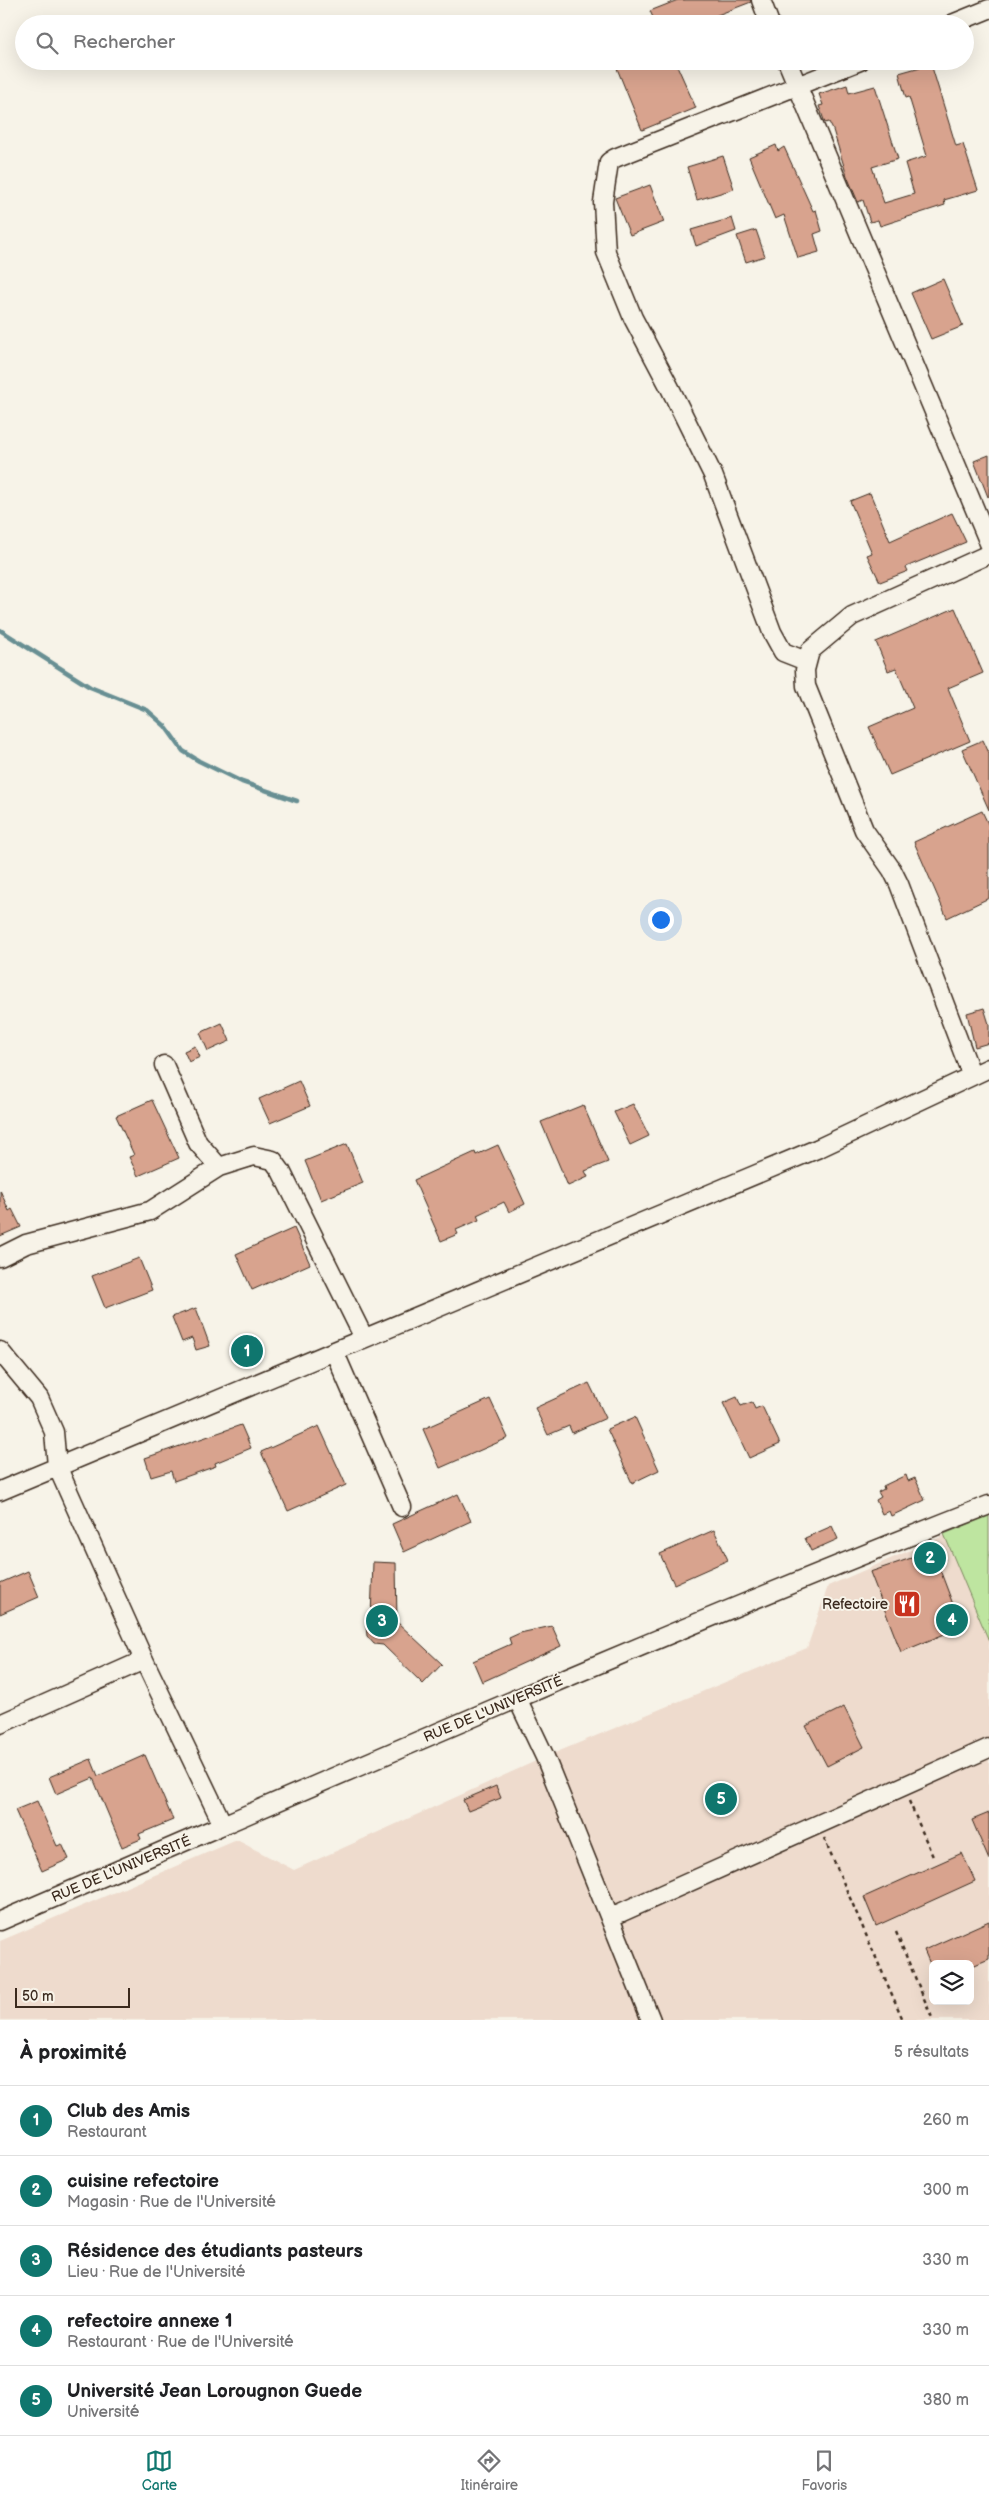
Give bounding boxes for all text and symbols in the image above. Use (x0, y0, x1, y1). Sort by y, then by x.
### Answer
search box (15, 15, 974, 70)
icon: search (33, 29, 61, 57)
text: Rechercher (73, 31, 175, 54)
your location (648, 907, 674, 933)
pin: 1 (231, 1332, 263, 1370)
pin: 2 (914, 1539, 946, 1577)
restaurant icon: Refectoire (892, 1589, 922, 1619)
place label: Refectoire (822, 1596, 888, 1613)
pin: 4 (936, 1601, 968, 1639)
pin: 3 (366, 1602, 398, 1640)
street label: RUE DE L'UNIVERSITÉ (420, 1671, 565, 1746)
pin: 5 (705, 1780, 737, 1818)
street label: RUE DE L'UNIVERSITÉ (48, 1831, 193, 1906)
map controls (929, 1960, 974, 2005)
button: layers (929, 1960, 974, 2005)
scale bar (15, 1985, 130, 2008)
text: 50 m (22, 1988, 54, 2005)
text: À proximité (20, 2040, 127, 2065)
text: 5 résultats (894, 2043, 969, 2062)
text: Club des Amis (67, 2100, 190, 2123)
text: 1 (33, 2111, 39, 2130)
text: 260 m (923, 2111, 969, 2130)
text: Restaurant (67, 2123, 147, 2142)
text: cuisine refectoire (67, 2170, 219, 2193)
text: 2 (31, 2181, 41, 2200)
text: 300 m (923, 2181, 969, 2200)
text: Magasin · Rue de l'Université (67, 2193, 276, 2212)
text: Résidence des étudiants pasteurs (67, 2240, 363, 2263)
text: 3 (31, 2251, 41, 2270)
text: 330 m (922, 2251, 969, 2270)
text: Lieu · Rue de l'Université (67, 2263, 245, 2282)
text: refectoire annexe 1 (67, 2310, 233, 2333)
text: 4 (31, 2321, 41, 2340)
text: 330 m (922, 2321, 969, 2340)
text: Restaurant · Rue de l'Université (67, 2333, 294, 2352)
text: Université Jean Lorougnon Guede (67, 2380, 362, 2403)
text: 5 (31, 2391, 41, 2410)
text: 380 m (923, 2391, 969, 2410)
text: Université (67, 2403, 139, 2422)
tab: Carte (142, 2447, 177, 2494)
tab: Itinéraire (461, 2447, 518, 2494)
tab: Favoris (802, 2447, 847, 2494)

